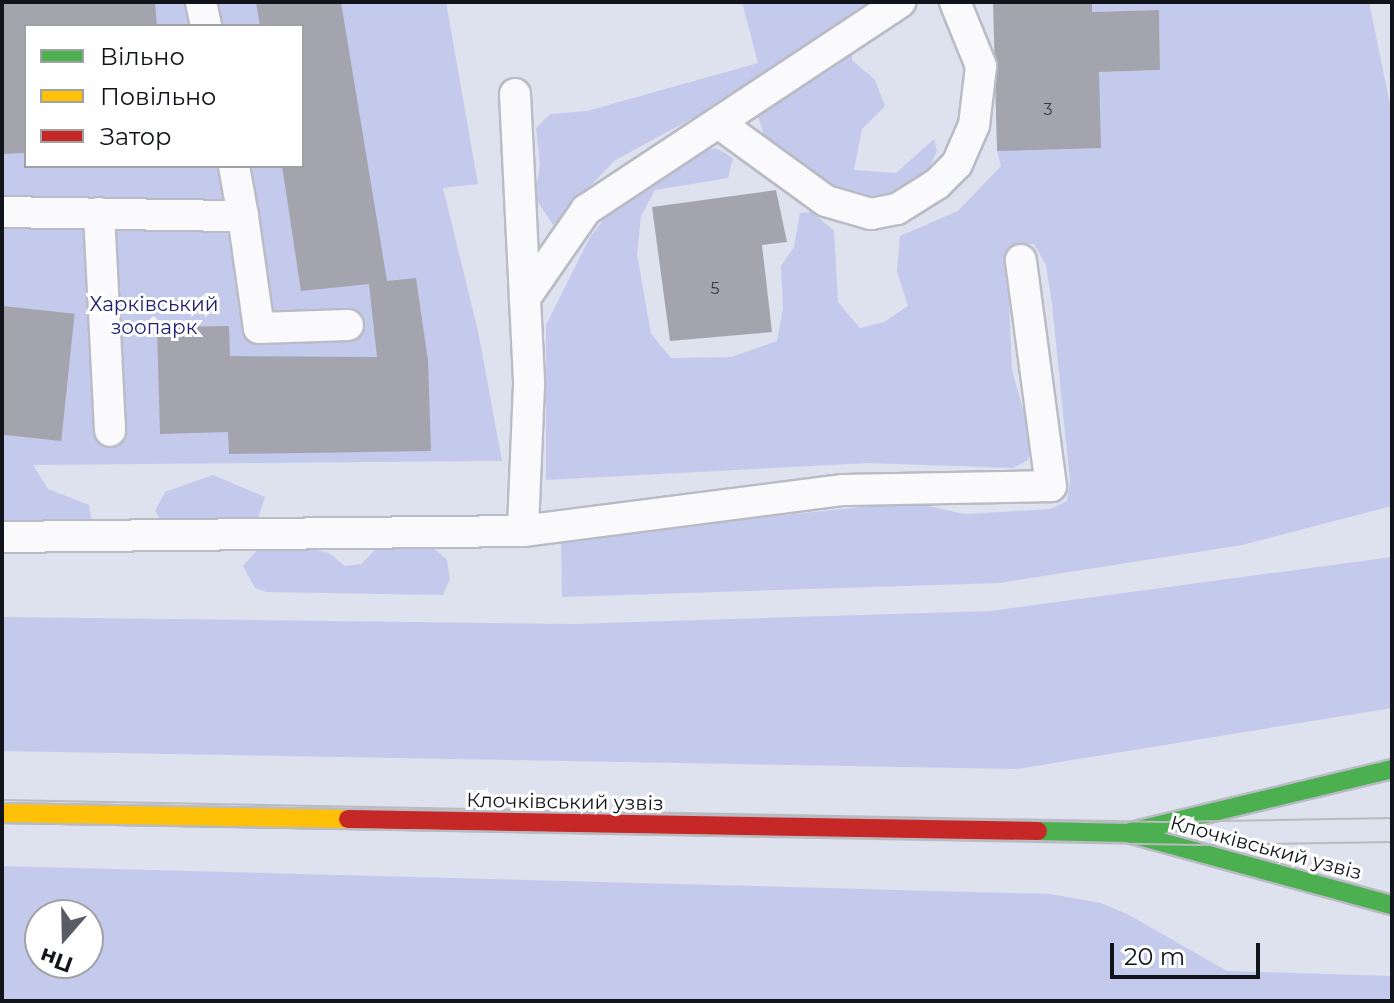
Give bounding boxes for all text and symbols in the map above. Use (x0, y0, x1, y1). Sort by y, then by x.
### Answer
legend (24, 24, 304, 168)
text: Вільно (100, 42, 185, 71)
text: Повільно (100, 82, 216, 111)
house number: 3 (1043, 100, 1053, 120)
text: Затор (100, 122, 171, 151)
house number: 5 (710, 279, 720, 299)
park label: Харківський зоопарк (90, 292, 218, 339)
street label: Клочківський узвіз (466, 788, 664, 816)
street label: Клочківський узвіз (1168, 811, 1364, 885)
north arrow (24, 899, 104, 979)
scale bar (1114, 927, 1264, 977)
text: Пн (36, 942, 77, 978)
text: 20 m (1124, 942, 1185, 971)

